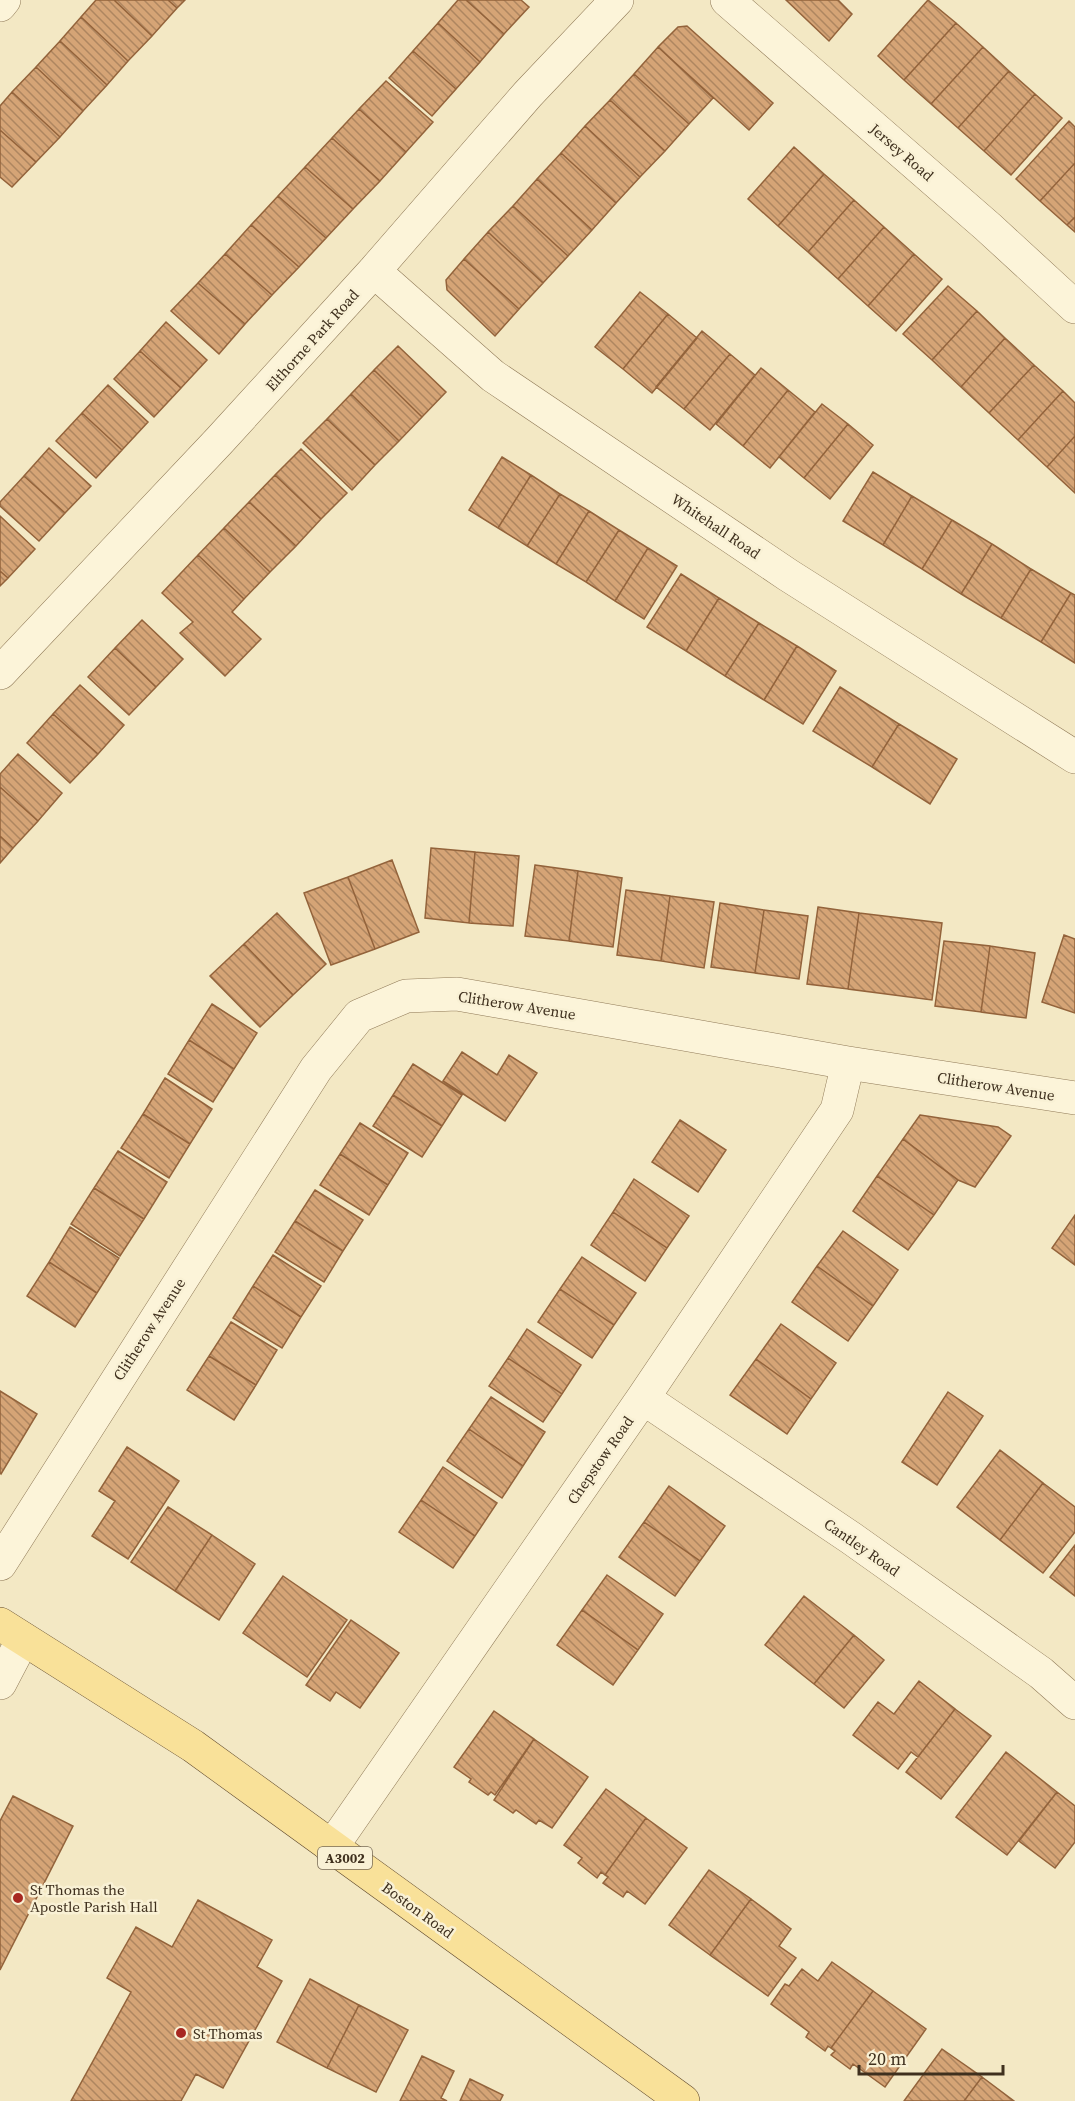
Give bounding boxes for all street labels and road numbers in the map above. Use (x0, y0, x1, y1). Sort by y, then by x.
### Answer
street label: Jersey Road (865, 118, 939, 186)
street label: Elthorne Park Road (261, 284, 364, 396)
street label: Whitehall Road (667, 488, 765, 564)
street label: Clitherow Avenue (457, 985, 578, 1025)
street label: Clitherow Avenue (936, 1066, 1057, 1106)
street label: Clitherow Avenue (108, 1273, 190, 1384)
street label: Chepstow Road (562, 1411, 639, 1508)
street label: Cantley Road (820, 1513, 904, 1581)
road number: A3002 (318, 1847, 372, 1869)
street label: Boston Road (378, 1877, 458, 1943)

